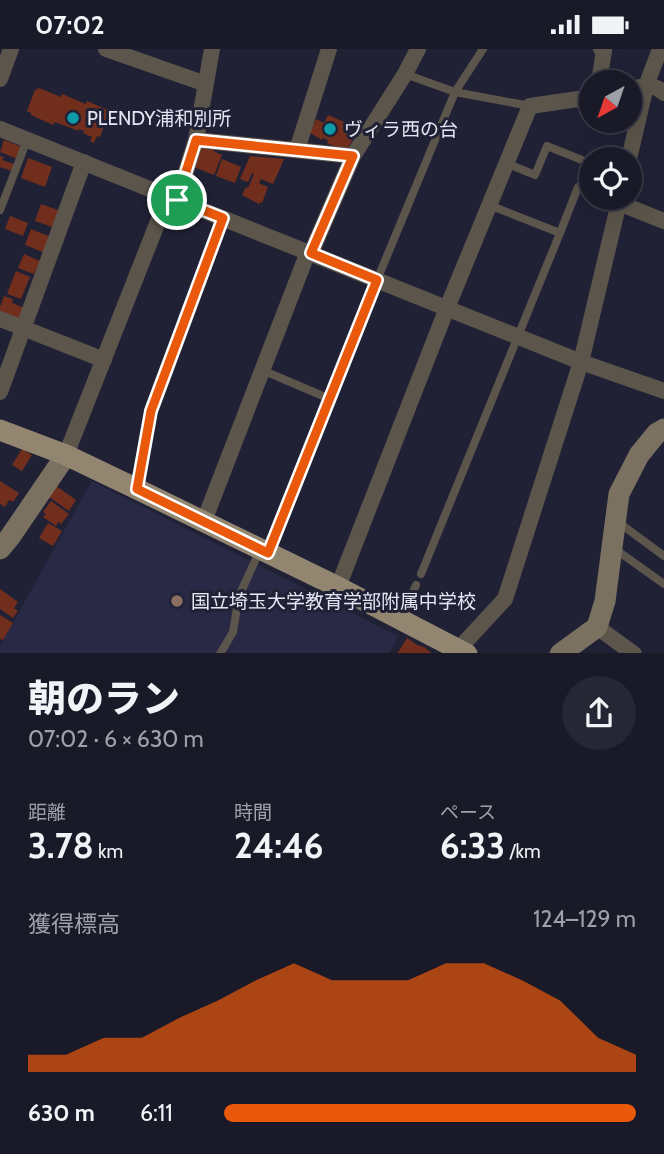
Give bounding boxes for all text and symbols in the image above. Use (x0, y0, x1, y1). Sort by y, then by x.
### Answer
text: 07:02 (35, 9, 105, 41)
north arrow (579, 70, 642, 133)
map controls (579, 70, 642, 210)
place label: PLENDY浦和別所 (87, 107, 231, 130)
marker: PLENDY浦和別所 (65, 110, 81, 126)
place label: ヴィラ西の台 (344, 118, 458, 141)
marker: ヴィラ西の台 (322, 121, 338, 137)
button: locate (579, 147, 642, 210)
pin (147, 170, 207, 230)
icon: arrive (158, 181, 196, 219)
place label: 国立埼玉大学教育学部附属中学校 (191, 590, 476, 613)
marker: 国立埼玉大学教育学部附属中学校 (169, 593, 185, 609)
text: 朝のラン (28, 675, 180, 722)
button: share (562, 676, 636, 750)
text: 07:02 · 6 × 630 m (28, 725, 204, 753)
text: 距離 (28, 801, 66, 824)
text: 時間 (234, 801, 272, 824)
text: ペース (440, 801, 496, 824)
text: 3.78 (28, 824, 94, 867)
text: 24:46 (234, 824, 323, 867)
text: 6:33 (440, 824, 505, 867)
text: km (94, 840, 123, 863)
text: /km (505, 840, 541, 863)
text: 124–129 m (533, 905, 636, 933)
text: 獲得標高 (28, 910, 120, 938)
text: 630 m (28, 1099, 95, 1127)
text: 6:11 (140, 1099, 173, 1127)

